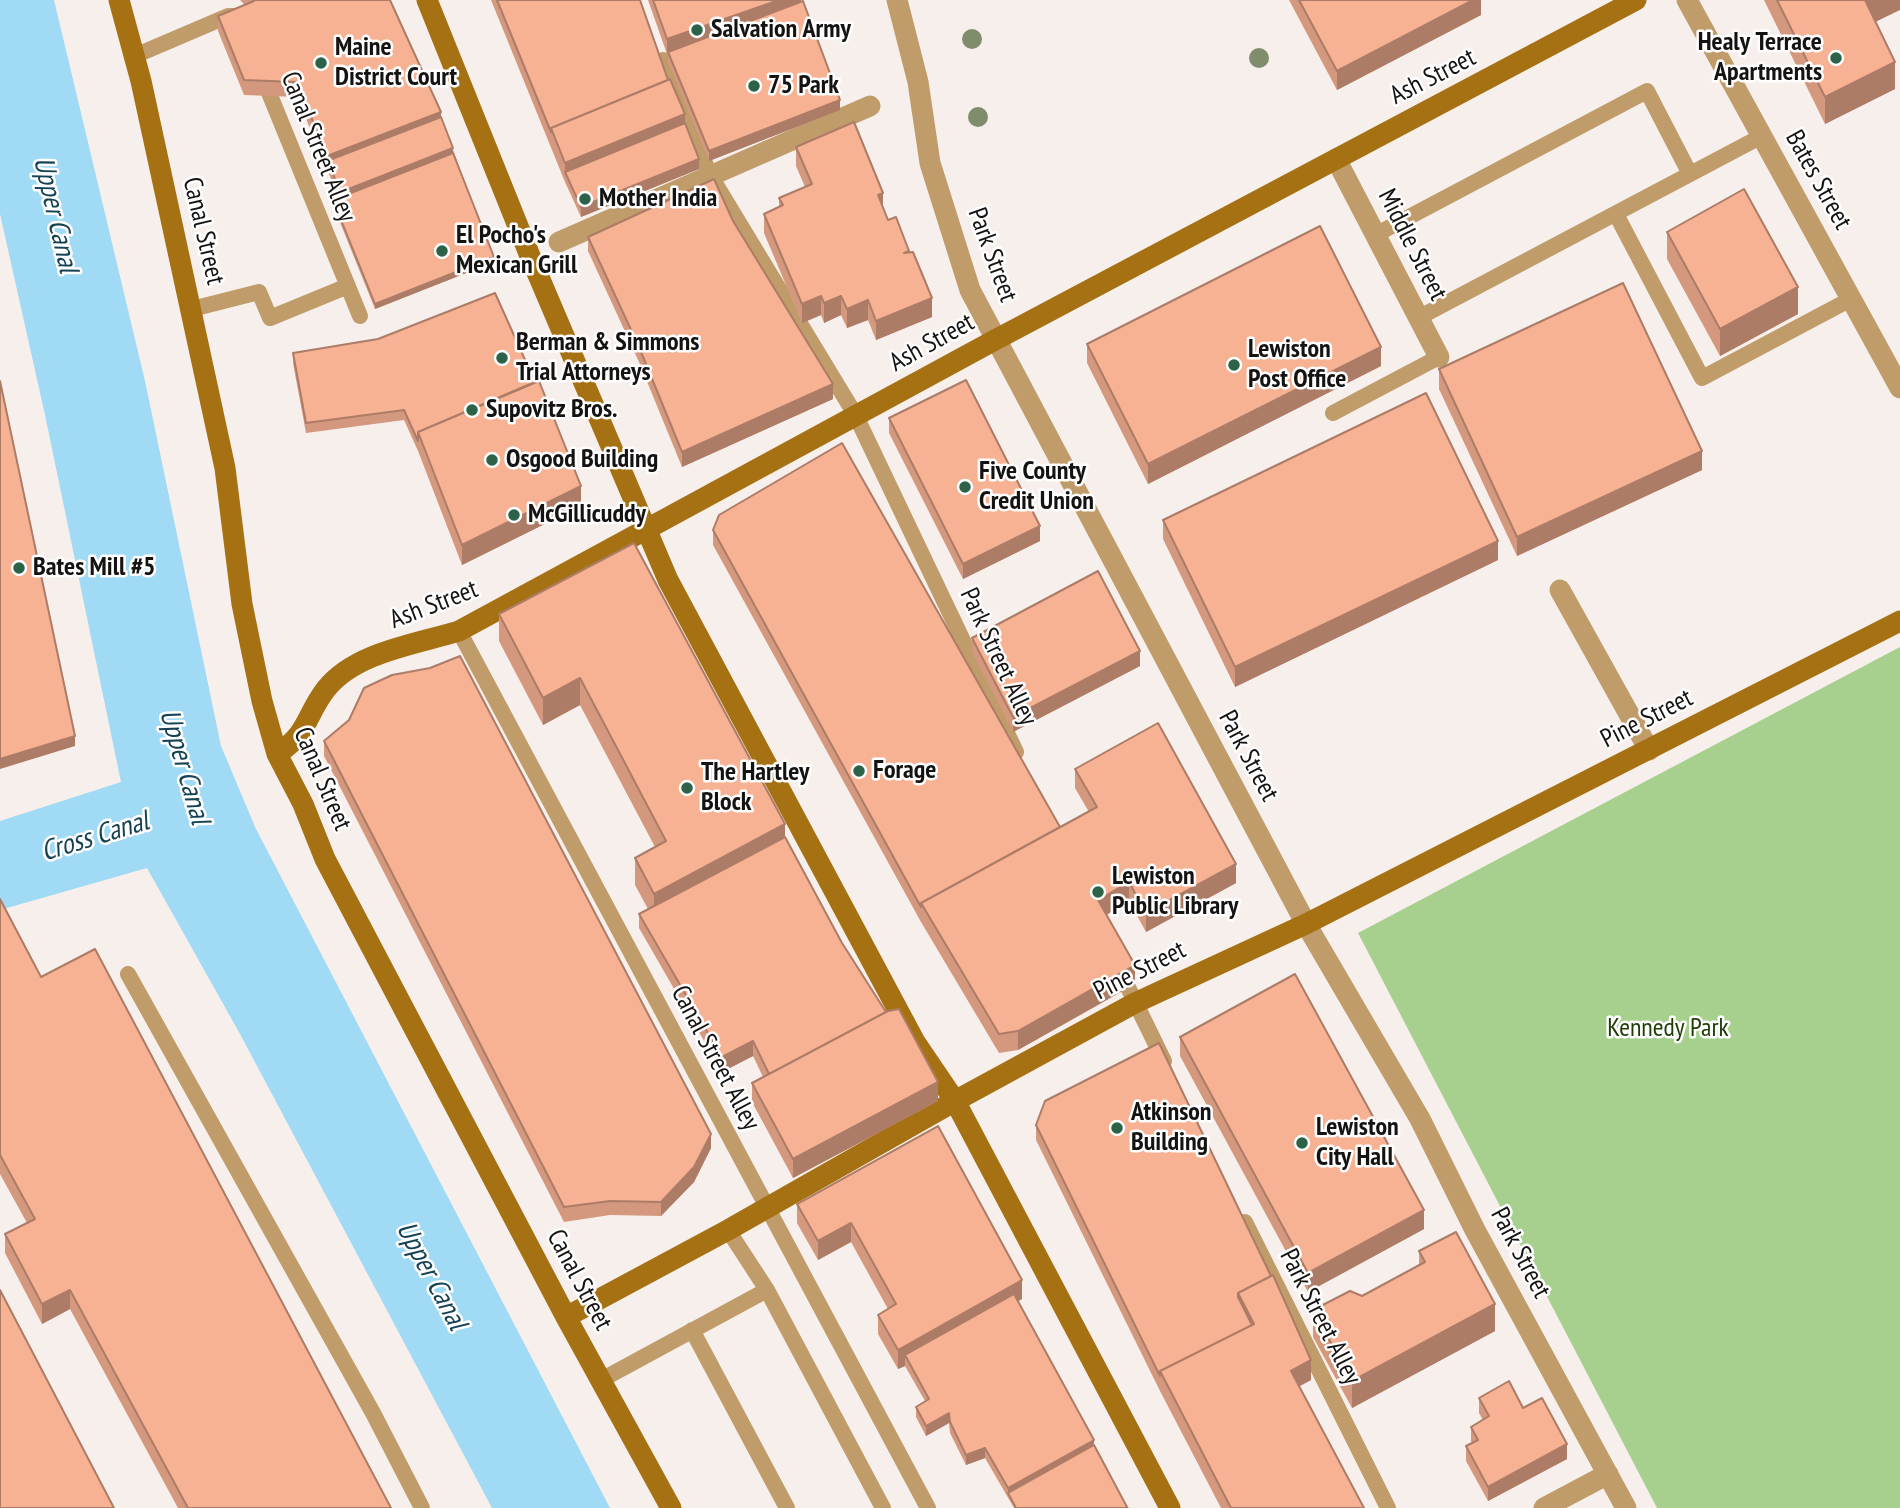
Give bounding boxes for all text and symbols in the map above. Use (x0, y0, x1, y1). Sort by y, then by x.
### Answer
place label: Salvation Army (711, 14, 851, 46)
marker: Salvation Army (689, 22, 705, 38)
place label: Healy Terrace Apartments (1698, 27, 1822, 88)
place label: Maine District Court (335, 32, 457, 94)
street label: Ash Street (1385, 42, 1481, 112)
marker: Healy Terrace Apartments (1828, 50, 1844, 66)
marker: Maine District Court (313, 55, 329, 71)
street label: Canal Street Alley (274, 67, 362, 227)
place label: 75 Park (768, 70, 839, 102)
marker: 75 Park (746, 78, 762, 94)
street label: Bates Street (1778, 125, 1858, 235)
water label: Upper Canal (25, 154, 85, 276)
street label: Canal Street (176, 174, 230, 288)
place label: Mother India (599, 183, 717, 215)
street label: Middle Street (1371, 184, 1453, 306)
marker: Mother India (577, 191, 593, 207)
street label: Park Street (961, 204, 1023, 306)
place label: El Pocho's Mexican Grill (456, 220, 577, 282)
marker: El Pocho's Mexican Grill (434, 243, 450, 259)
street label: Ash Street (884, 307, 980, 379)
place label: Berman & Simmons Trial Attorneys (516, 327, 699, 388)
place label: Lewiston Post Office (1248, 334, 1346, 396)
marker: Berman & Simmons Trial Attorneys (494, 350, 510, 366)
marker: Lewiston Post Office (1226, 357, 1242, 373)
place label: Supovitz Bros. (486, 394, 618, 426)
marker: Supovitz Bros. (464, 402, 480, 418)
place label: Osgood Building (506, 444, 658, 476)
marker: Osgood Building (484, 452, 500, 468)
place label: Five County Credit Union (979, 456, 1094, 518)
marker: Five County Credit Union (957, 479, 973, 495)
place label: McGillicuddy (528, 499, 646, 531)
marker: McGillicuddy (506, 507, 522, 523)
place label: Bates Mill #5 (33, 552, 156, 584)
marker: Bates Mill #5 (11, 560, 27, 576)
street label: Ash Street (386, 574, 482, 636)
street label: Park Street Alley (953, 583, 1043, 731)
street label: Pine Street (1596, 683, 1698, 755)
street label: Park Street (1211, 705, 1285, 807)
water label: Upper Canal (152, 706, 216, 828)
street label: Canal Street (286, 723, 358, 835)
place label: Forage (873, 755, 936, 787)
place label: The Hartley Block (701, 757, 809, 818)
marker: Forage (851, 763, 867, 779)
marker: The Hartley Block (679, 780, 695, 796)
water label: Cross Canal (37, 805, 153, 869)
place label: Lewiston Public Library (1112, 861, 1238, 922)
marker: Lewiston Public Library (1090, 884, 1106, 900)
street label: Pine Street (1089, 935, 1191, 1007)
street label: Canal Street Alley (664, 980, 766, 1136)
park label: Kennedy Park (1607, 1013, 1729, 1045)
place label: Atkinson Building (1131, 1097, 1212, 1158)
place label: Lewiston City Hall (1316, 1112, 1399, 1174)
marker: Atkinson Building (1109, 1120, 1125, 1136)
marker: Lewiston City Hall (1294, 1135, 1310, 1151)
street label: Park Street (1483, 1202, 1557, 1304)
water label: Upper Canal (389, 1216, 473, 1336)
street label: Canal Street (540, 1224, 618, 1336)
street label: Park Street Alley (1273, 1244, 1367, 1390)

